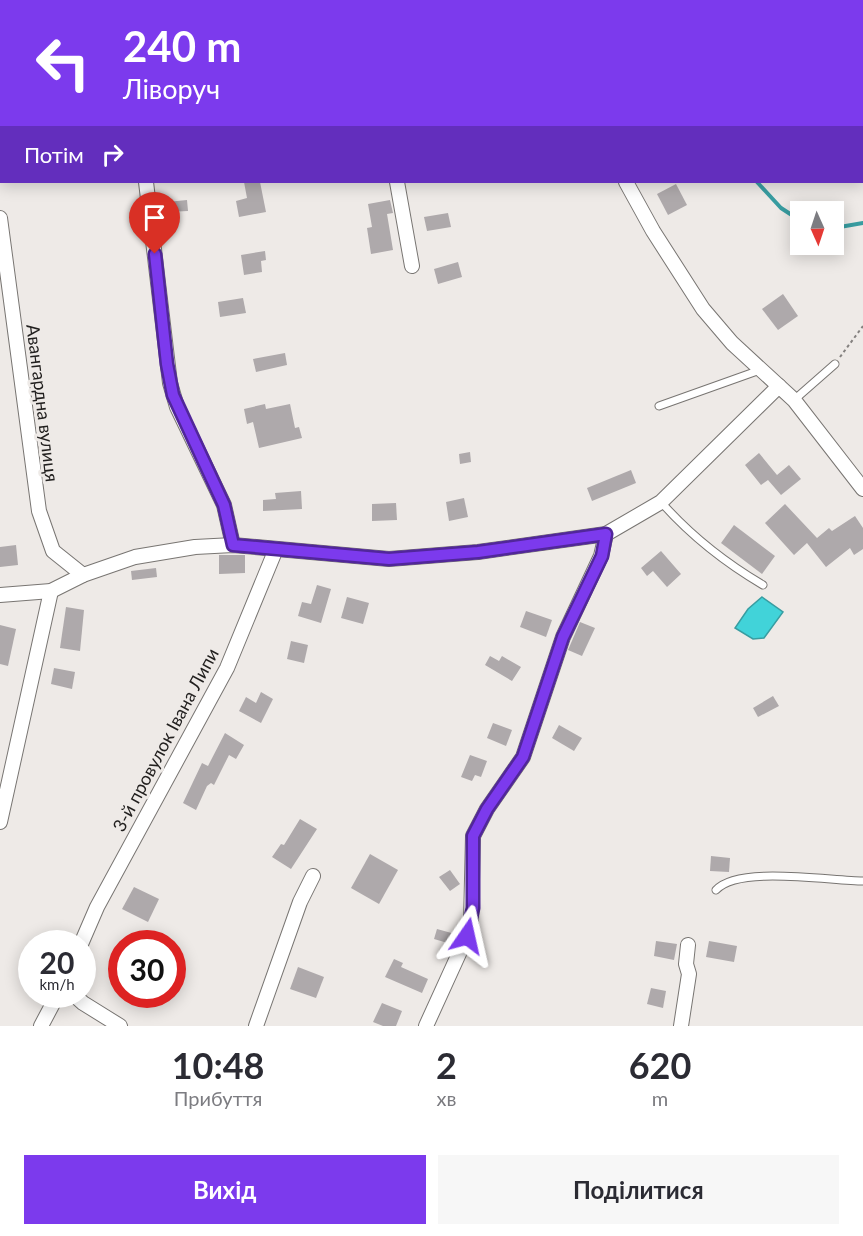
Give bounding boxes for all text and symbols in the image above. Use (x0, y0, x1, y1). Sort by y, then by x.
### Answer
text: 240 m (123, 21, 241, 71)
icon: left (24, 24, 102, 102)
text: Ліворуч (123, 72, 220, 105)
icon: right (96, 138, 129, 171)
text: Потім (24, 141, 84, 168)
pin (129, 192, 180, 254)
icon: arrive (138, 201, 171, 234)
north arrow (790, 201, 844, 255)
map controls (790, 201, 844, 255)
street label: Авангардна вулиця (22, 323, 64, 483)
street label: 3-й провулок Івана Липи (107, 644, 223, 835)
position arrow (435, 904, 499, 968)
speed limit sign: 30 (108, 930, 186, 1008)
text: 20 (40, 944, 74, 980)
text: km/h (39, 975, 75, 993)
text: 10:48 (172, 1043, 264, 1087)
text: 2 (436, 1043, 457, 1087)
text: 620 (629, 1043, 691, 1087)
text: Прибуття (174, 1086, 262, 1110)
text: хв (437, 1086, 457, 1110)
text: m (652, 1086, 668, 1110)
button: Вихід (24, 1155, 426, 1224)
button: Поділитися (438, 1155, 839, 1224)

